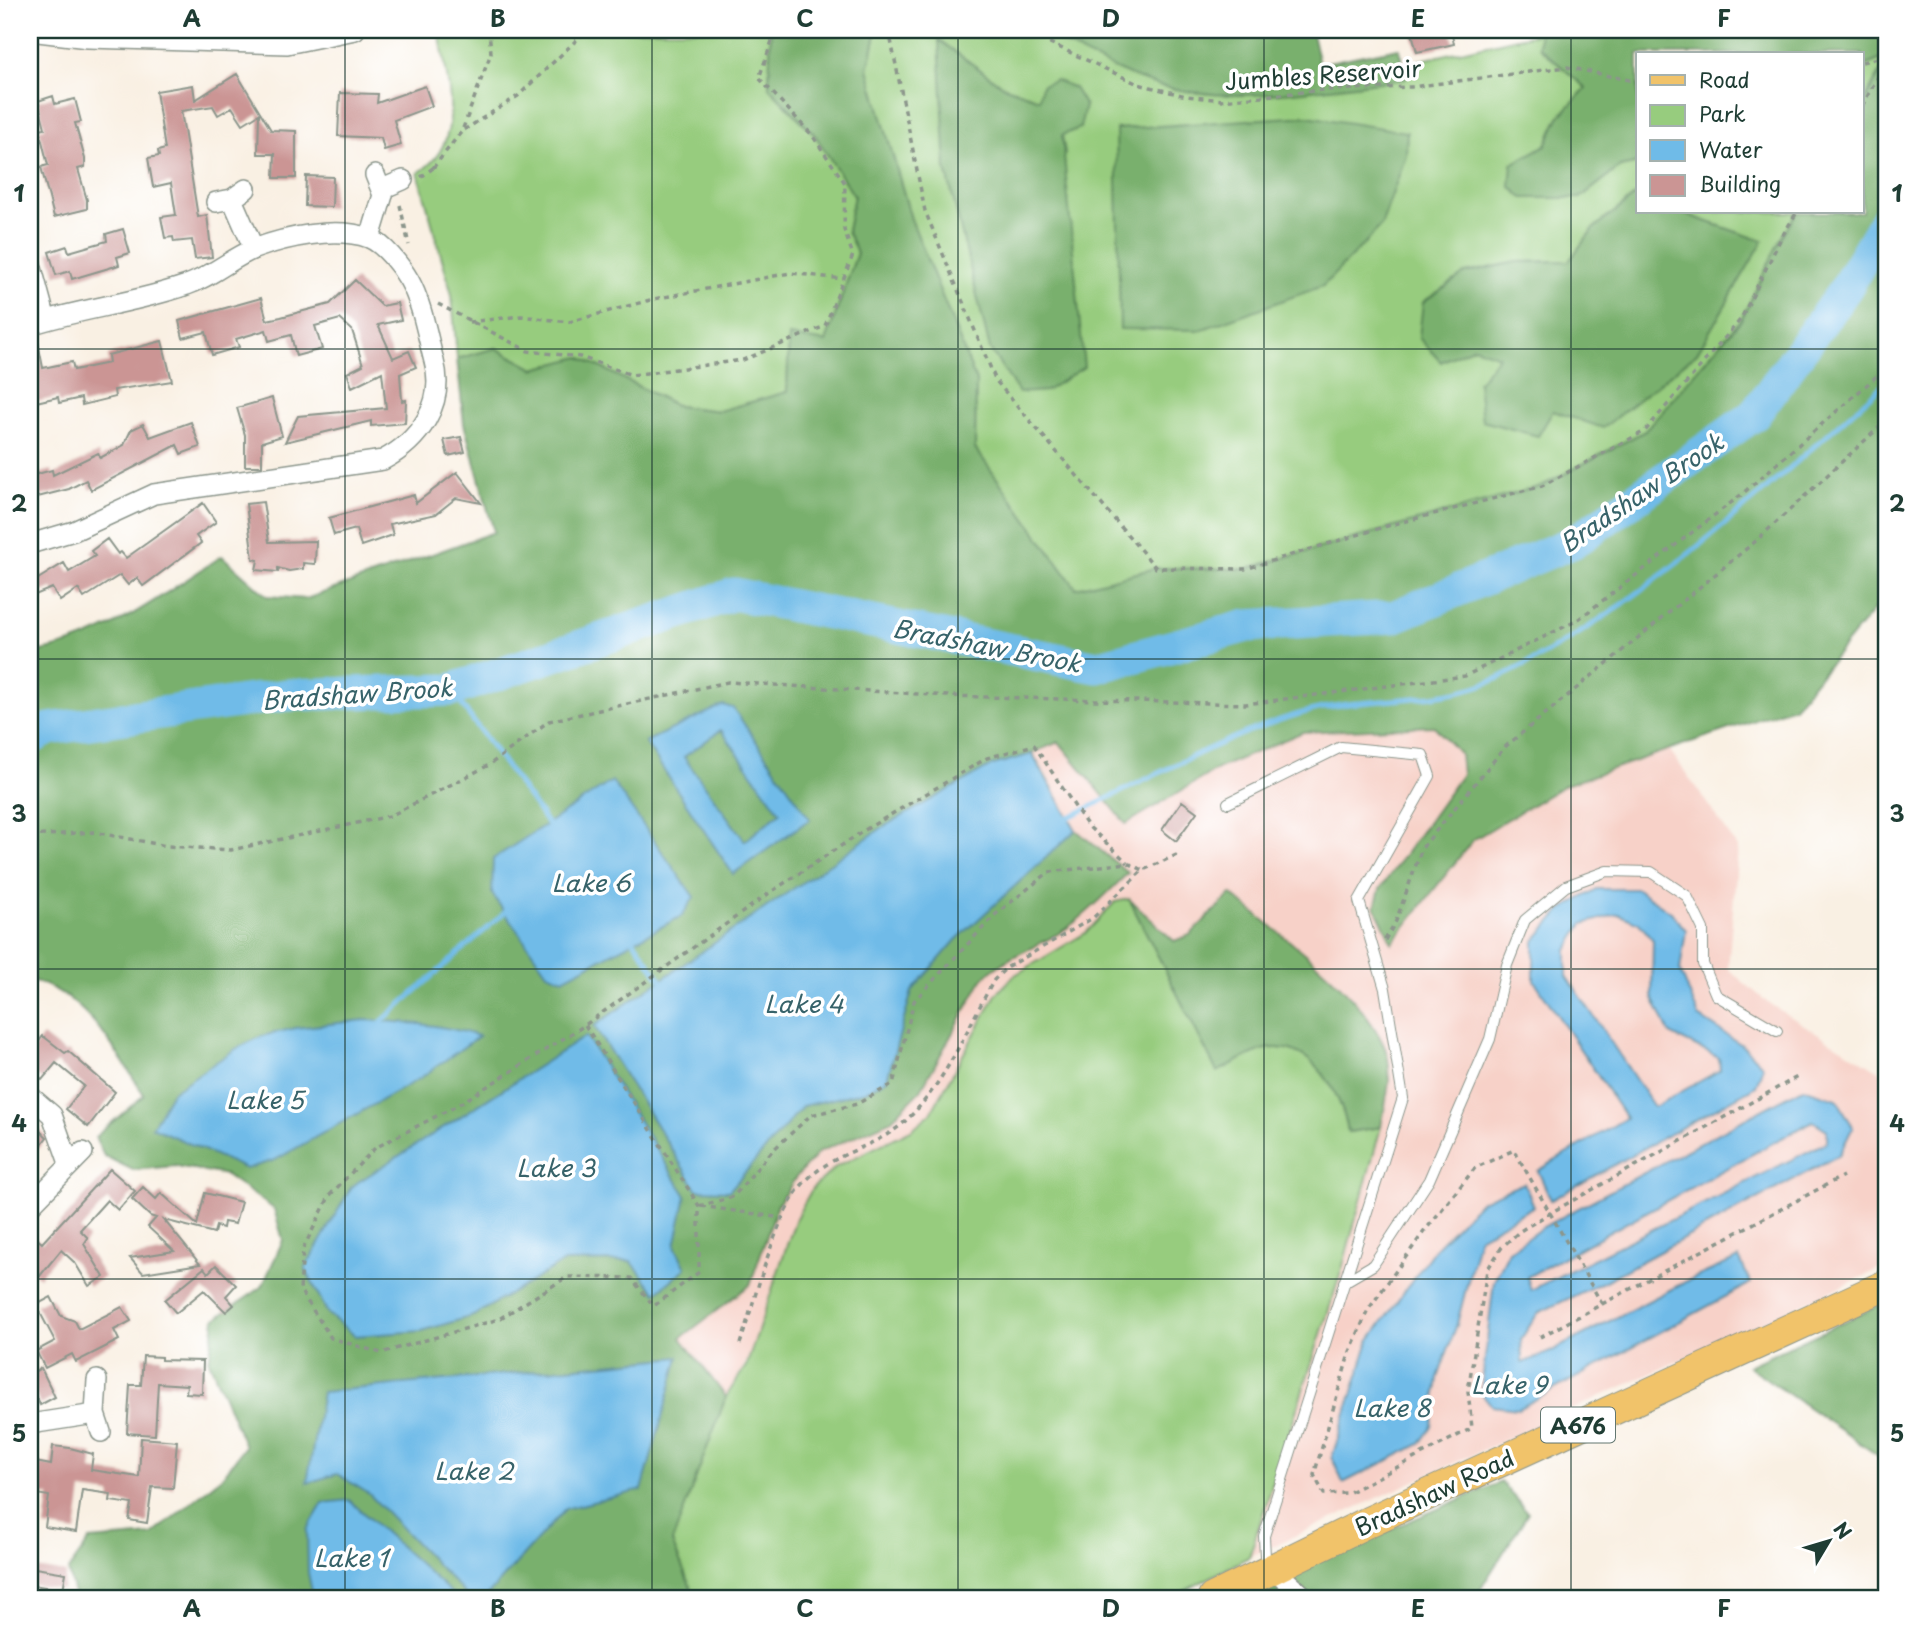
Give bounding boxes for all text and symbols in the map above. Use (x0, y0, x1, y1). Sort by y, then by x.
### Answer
text: A (183, 0, 201, 35)
text: B (490, 0, 506, 35)
text: C (796, 0, 814, 35)
text: D (1102, 0, 1120, 35)
text: E (1411, 0, 1425, 35)
text: F (1717, 0, 1731, 35)
street label: Jumbles Reservoir (1224, 50, 1423, 98)
legend (1636, 52, 1864, 214)
text: Road (1699, 63, 1750, 95)
text: Park (1699, 97, 1746, 129)
text: Water (1699, 133, 1763, 165)
text: Building (1699, 167, 1781, 199)
text: 1 (14, 175, 25, 210)
text: 1 (1892, 175, 1903, 210)
water label: Bradshaw Brook (1552, 423, 1731, 560)
text: 2 (11, 485, 27, 520)
text: 2 (1889, 485, 1905, 520)
water label: Bradshaw Brook (890, 609, 1085, 681)
water label: Bradshaw Brook (261, 668, 455, 718)
text: 3 (11, 795, 27, 830)
text: 3 (1889, 795, 1905, 830)
water label: Lake 6 (552, 864, 633, 900)
water label: Lake 4 (765, 985, 845, 1021)
water label: Lake 5 (226, 1081, 306, 1117)
text: 4 (11, 1105, 27, 1140)
text: 4 (1889, 1105, 1905, 1140)
water label: Lake 3 (517, 1149, 597, 1185)
water label: Lake 9 (1471, 1366, 1549, 1402)
water label: Lake 8 (1354, 1389, 1432, 1425)
road number: A676 (1541, 1408, 1615, 1442)
text: 5 (12, 1415, 26, 1450)
text: 5 (1890, 1415, 1904, 1450)
street label: Bradshaw Road (1348, 1440, 1520, 1544)
water label: Lake 2 (435, 1452, 514, 1488)
north arrow (1794, 1506, 1864, 1576)
text: N (1828, 1515, 1859, 1544)
water label: Lake 1 (314, 1539, 391, 1575)
text: A (183, 1590, 201, 1625)
text: B (490, 1590, 506, 1625)
text: C (796, 1590, 814, 1625)
text: D (1102, 1590, 1120, 1625)
text: E (1411, 1590, 1425, 1625)
text: F (1717, 1590, 1731, 1625)

